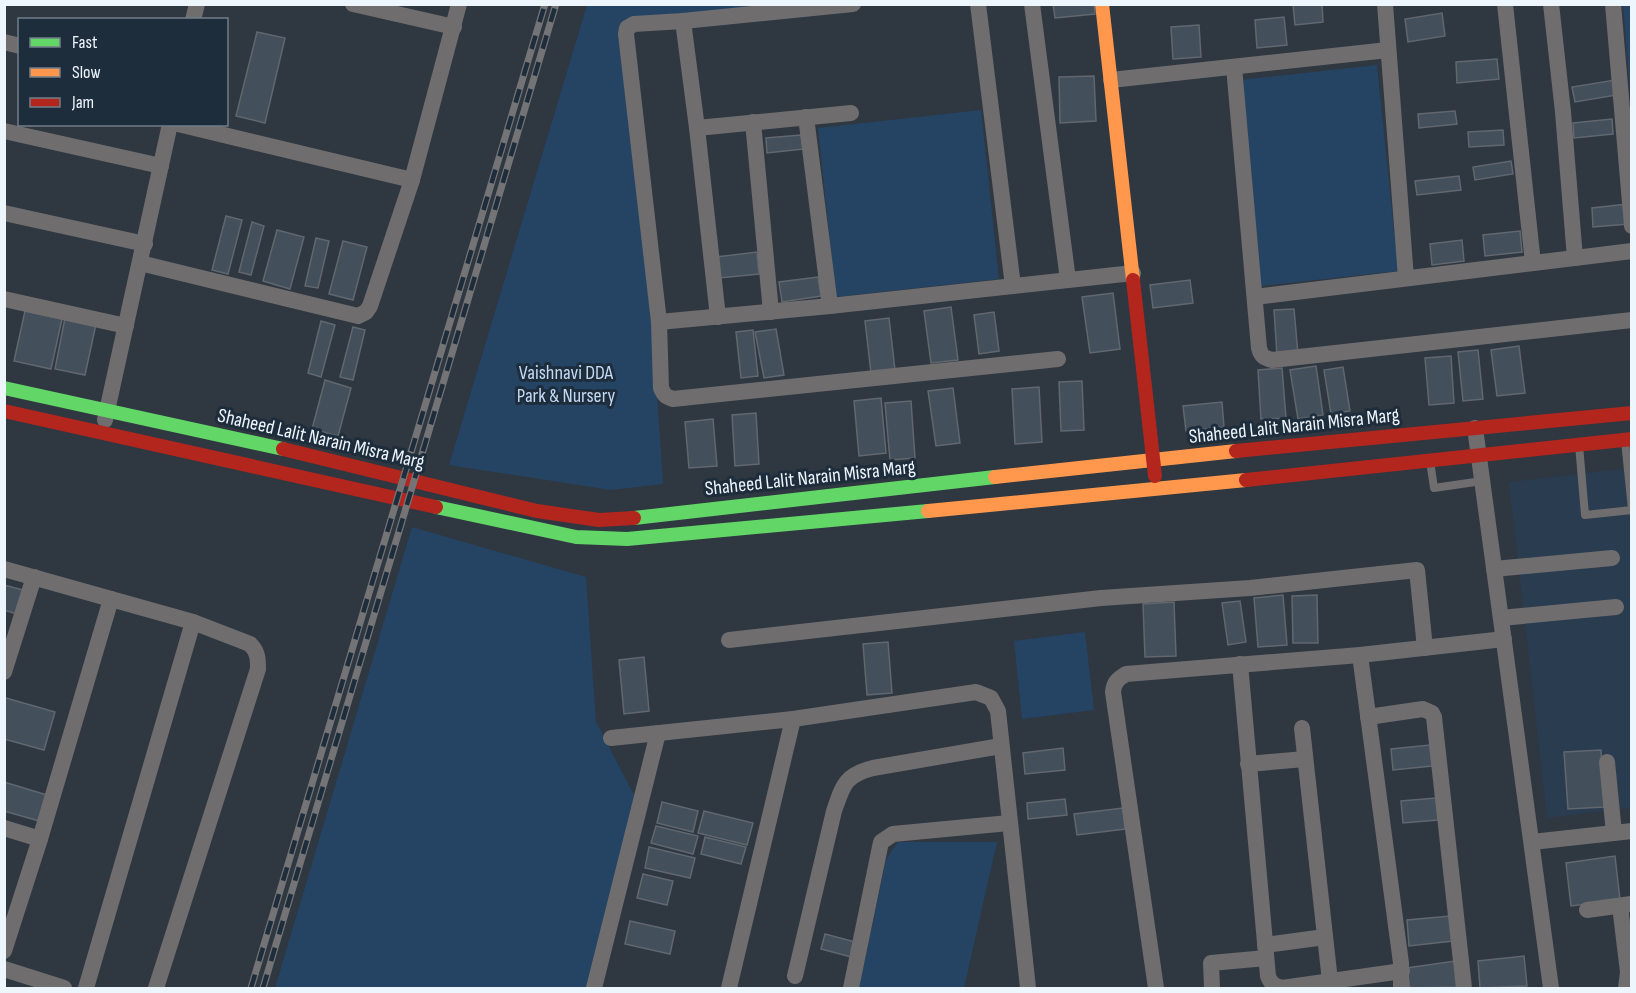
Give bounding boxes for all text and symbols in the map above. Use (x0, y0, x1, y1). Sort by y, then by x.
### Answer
legend (18, 18, 228, 126)
text: Fast (72, 32, 98, 53)
text: Slow (72, 62, 101, 83)
text: Jam (71, 92, 94, 113)
park label: Vaishnavi DDA Park & Nursery (517, 361, 616, 408)
street label: Shaheed Lalit Narain Misra Marg (1188, 403, 1400, 449)
street label: Shaheed Lalit Narain Misra Marg (215, 404, 427, 474)
street label: Shaheed Lalit Narain Misra Marg (704, 455, 916, 501)

